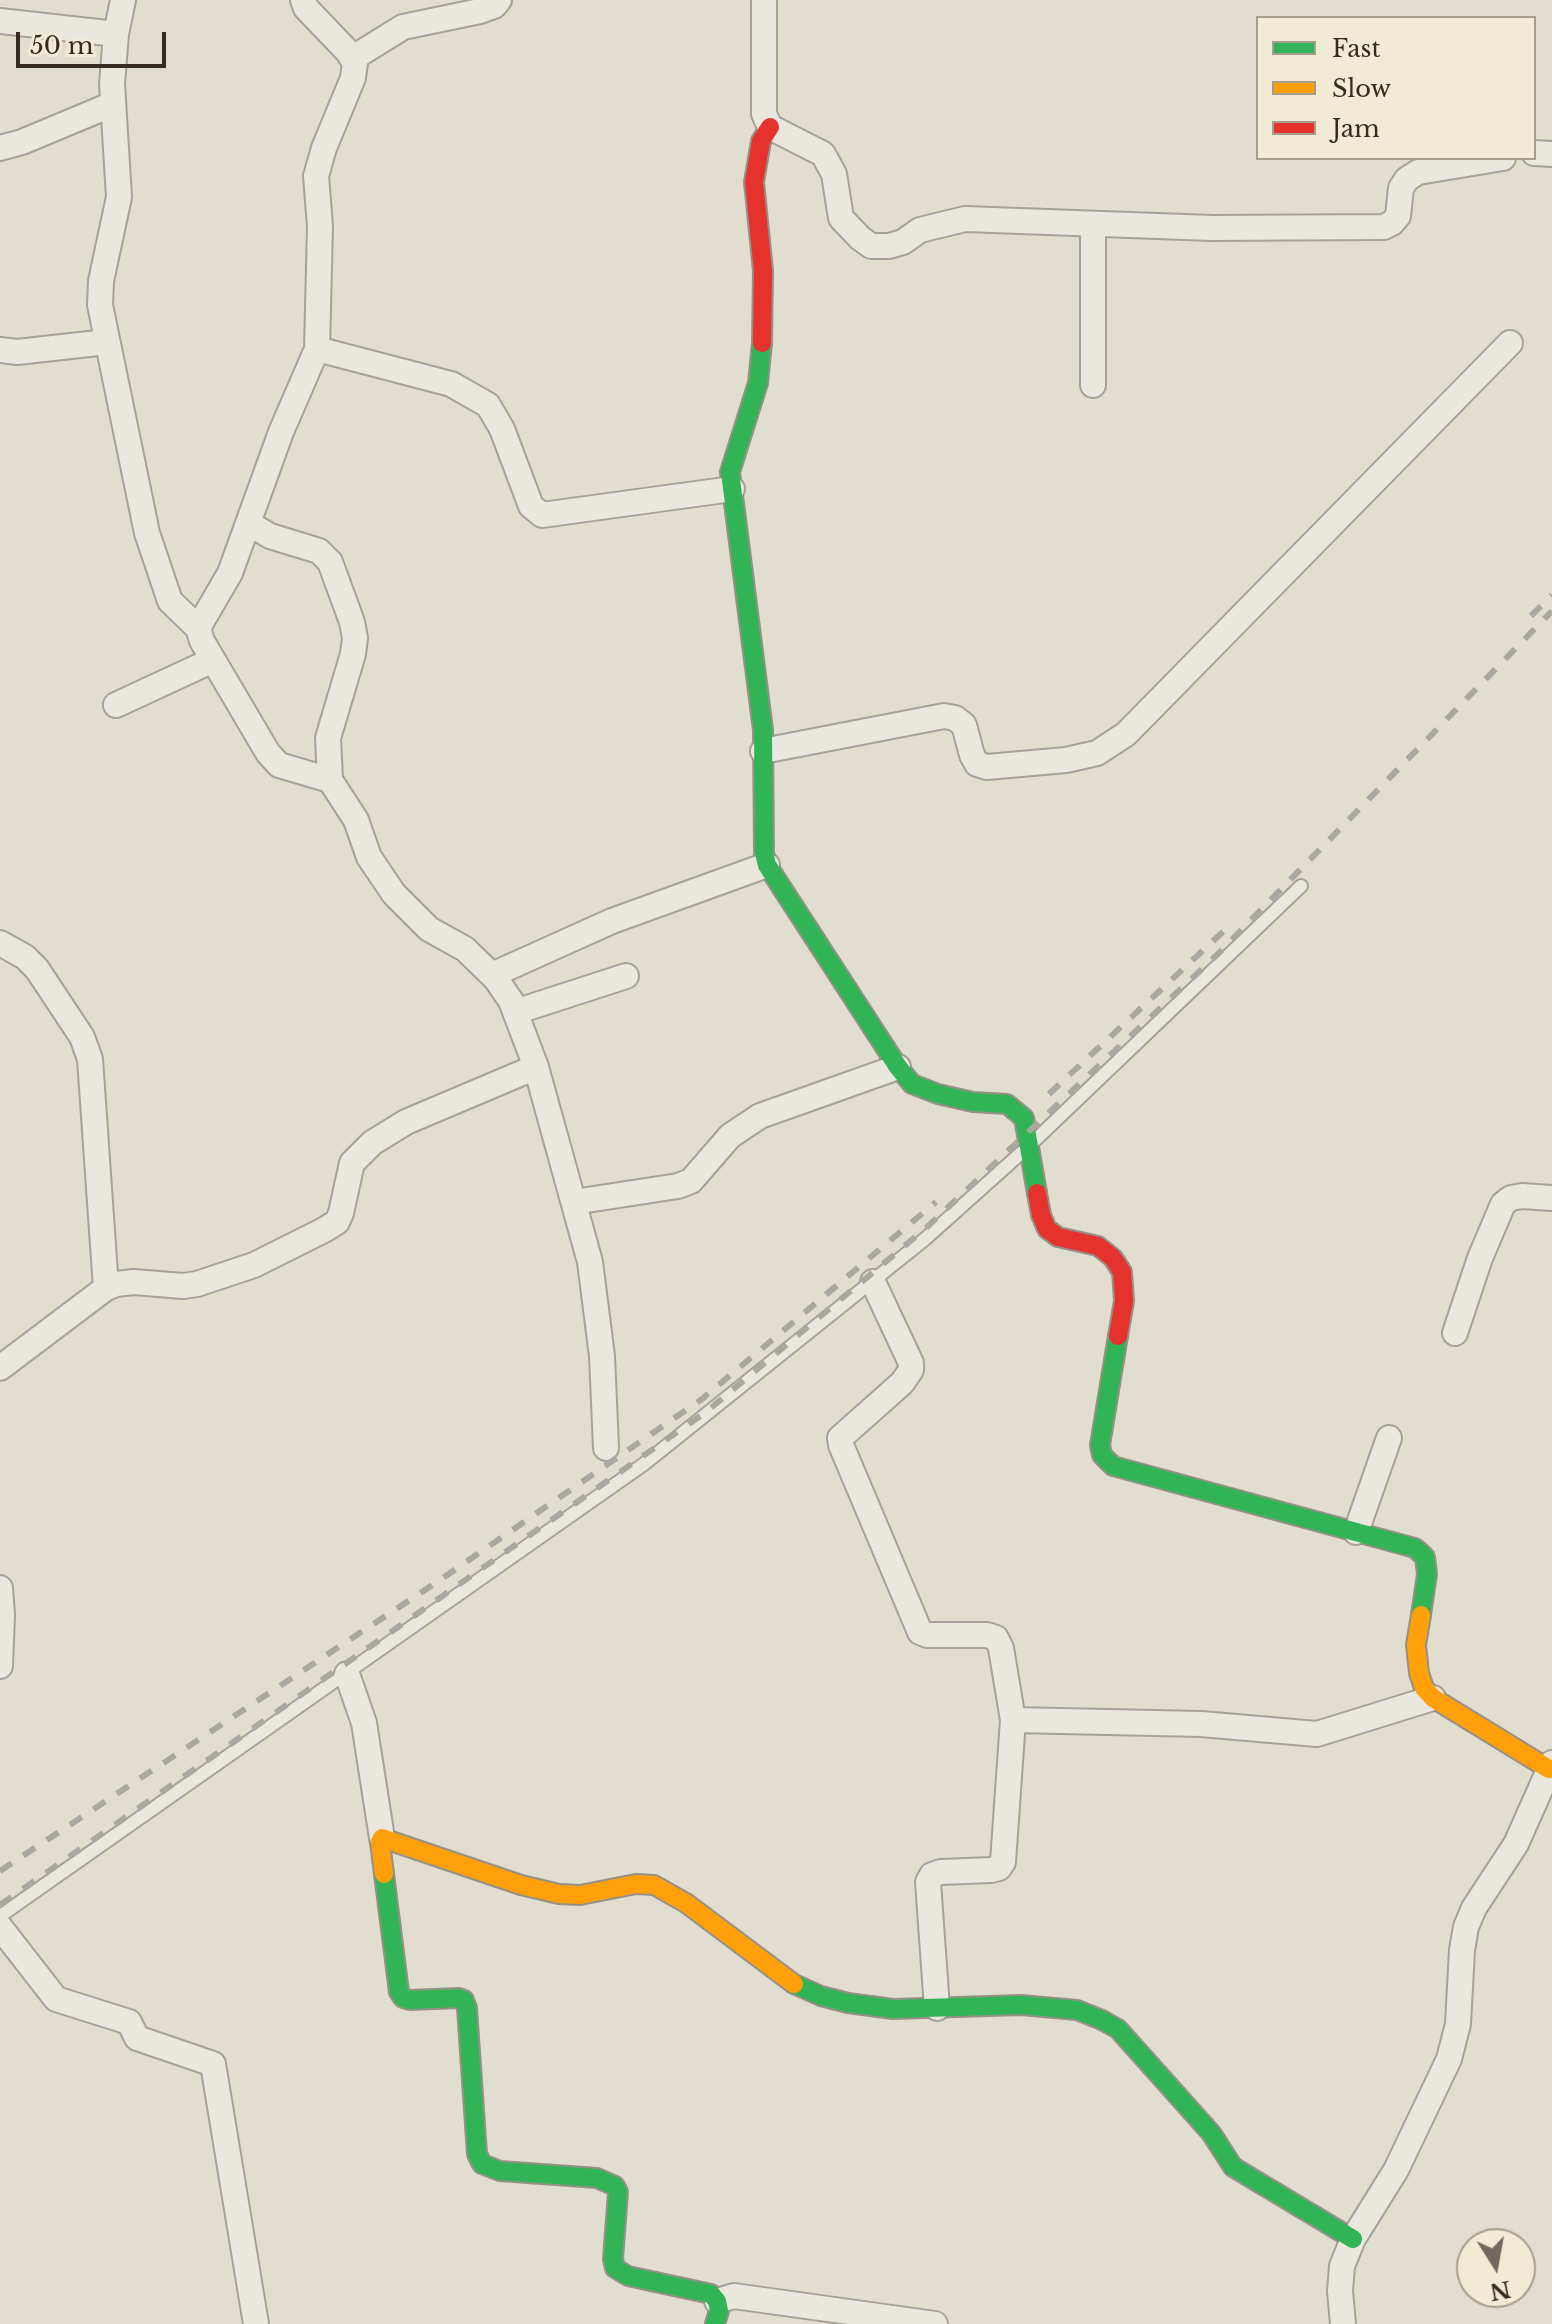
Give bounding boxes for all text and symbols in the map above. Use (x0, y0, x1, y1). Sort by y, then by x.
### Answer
scale bar (20, 16, 170, 66)
legend (1256, 16, 1536, 160)
text: 50 m (30, 31, 93, 60)
text: Fast (1332, 34, 1380, 63)
text: Slow (1332, 74, 1391, 103)
text: Jam (1332, 114, 1380, 143)
north arrow (1456, 2228, 1536, 2308)
text: N (1488, 2275, 1513, 2305)

